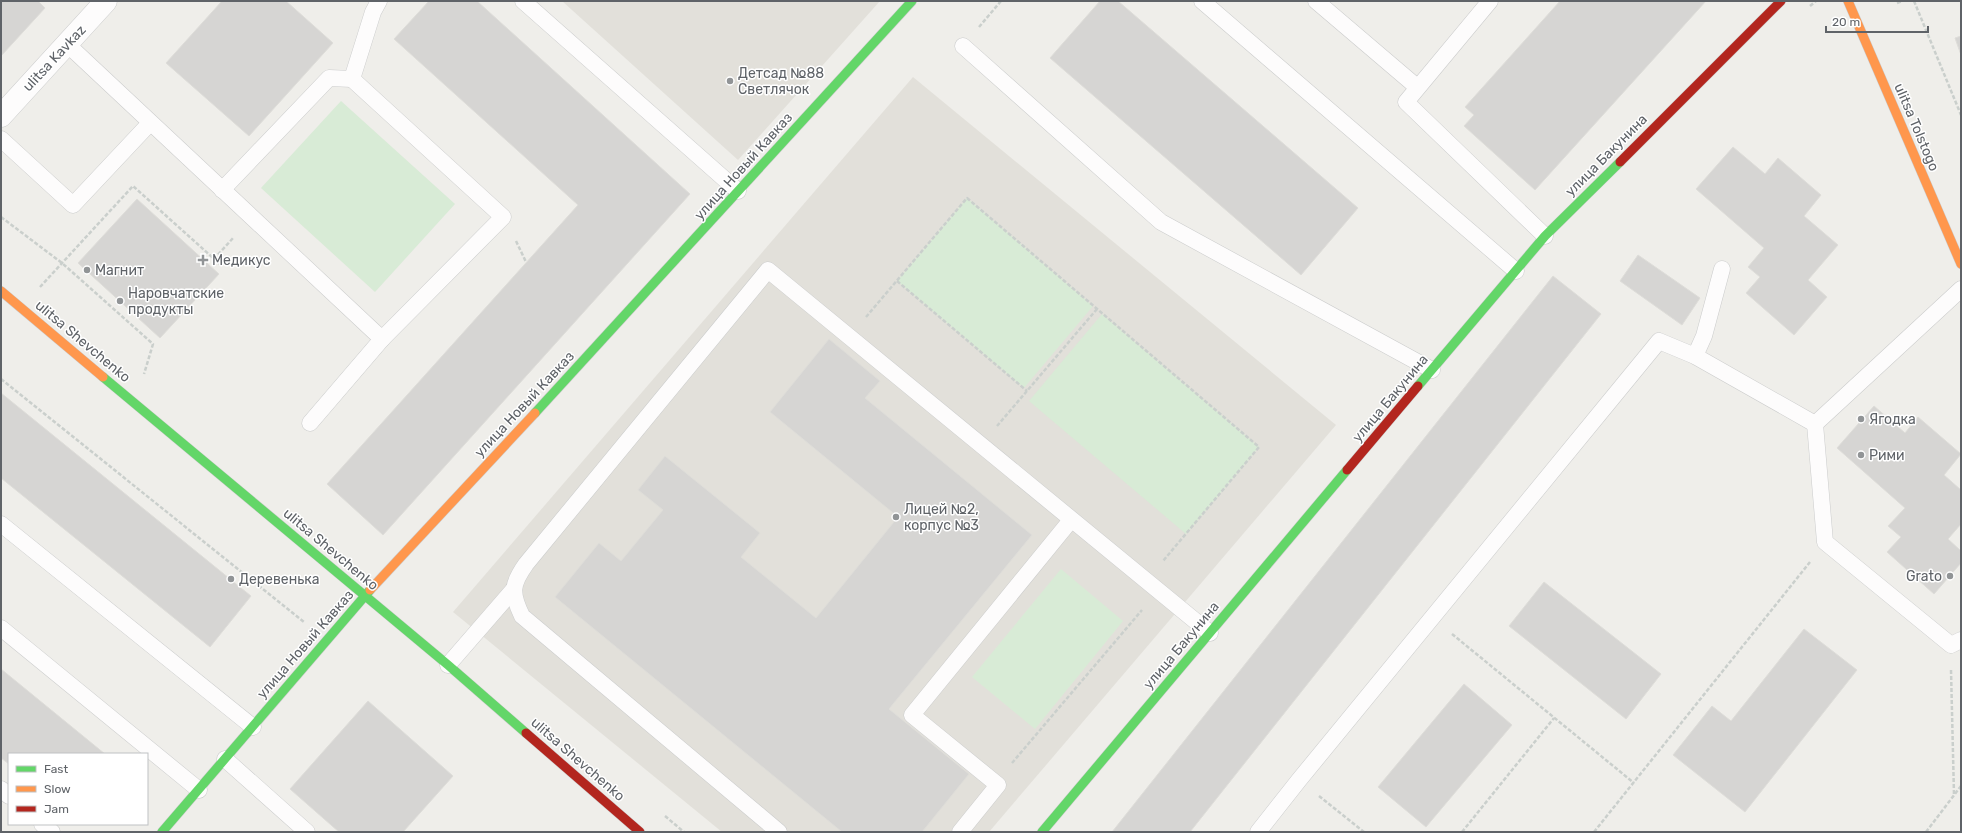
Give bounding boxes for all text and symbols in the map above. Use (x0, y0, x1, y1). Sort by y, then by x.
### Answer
scale bar (1826, 8, 1928, 34)
text: 20 m (1832, 15, 1860, 29)
street label: ulitsa Kavkaz (19, 22, 89, 95)
place label: Детсад №88 Светлячок (738, 65, 824, 98)
marker: Детсад №88 Светлячок (725, 76, 735, 86)
street label: ulitsa Tolstogo (1890, 81, 1943, 174)
street label: улица Новый Кавказ (691, 109, 796, 223)
street label: улица Бакунина (1562, 111, 1651, 200)
place label: Медикус (212, 252, 271, 269)
marker: Медикус (197, 254, 209, 266)
place label: Магнит (95, 262, 144, 279)
marker: Магнит (82, 265, 92, 275)
place label: Наровчатские продукты (128, 285, 224, 318)
marker: Наровчатские продукты (115, 296, 125, 306)
street label: ulitsa Shevchenko (32, 297, 134, 386)
street label: улица Новый Кавказ (471, 348, 578, 461)
street label: улица Бакунина (1349, 351, 1432, 445)
place label: Ягодка (1869, 411, 1916, 428)
marker: Ягодка (1856, 414, 1866, 424)
place label: Рими (1869, 447, 1905, 464)
marker: Рими (1856, 450, 1866, 460)
place label: Лицей №2, корпус №3 (904, 501, 979, 534)
street label: ulitsa Shevchenko (280, 505, 382, 594)
marker: Лицей №2, корпус №3 (891, 512, 901, 522)
place label: Grato (1906, 568, 1942, 585)
place label: Деревенька (239, 571, 319, 588)
marker: Grato (1945, 571, 1955, 581)
marker: Деревенька (226, 574, 236, 584)
street label: улица Новый Кавказ (254, 587, 357, 702)
street label: улица Бакунина (1140, 598, 1223, 692)
street label: ulitsa Shevchenko (527, 714, 628, 805)
legend (8, 753, 148, 825)
text: Fast (44, 762, 68, 776)
text: Slow (44, 782, 71, 796)
text: Jam (44, 802, 69, 816)

